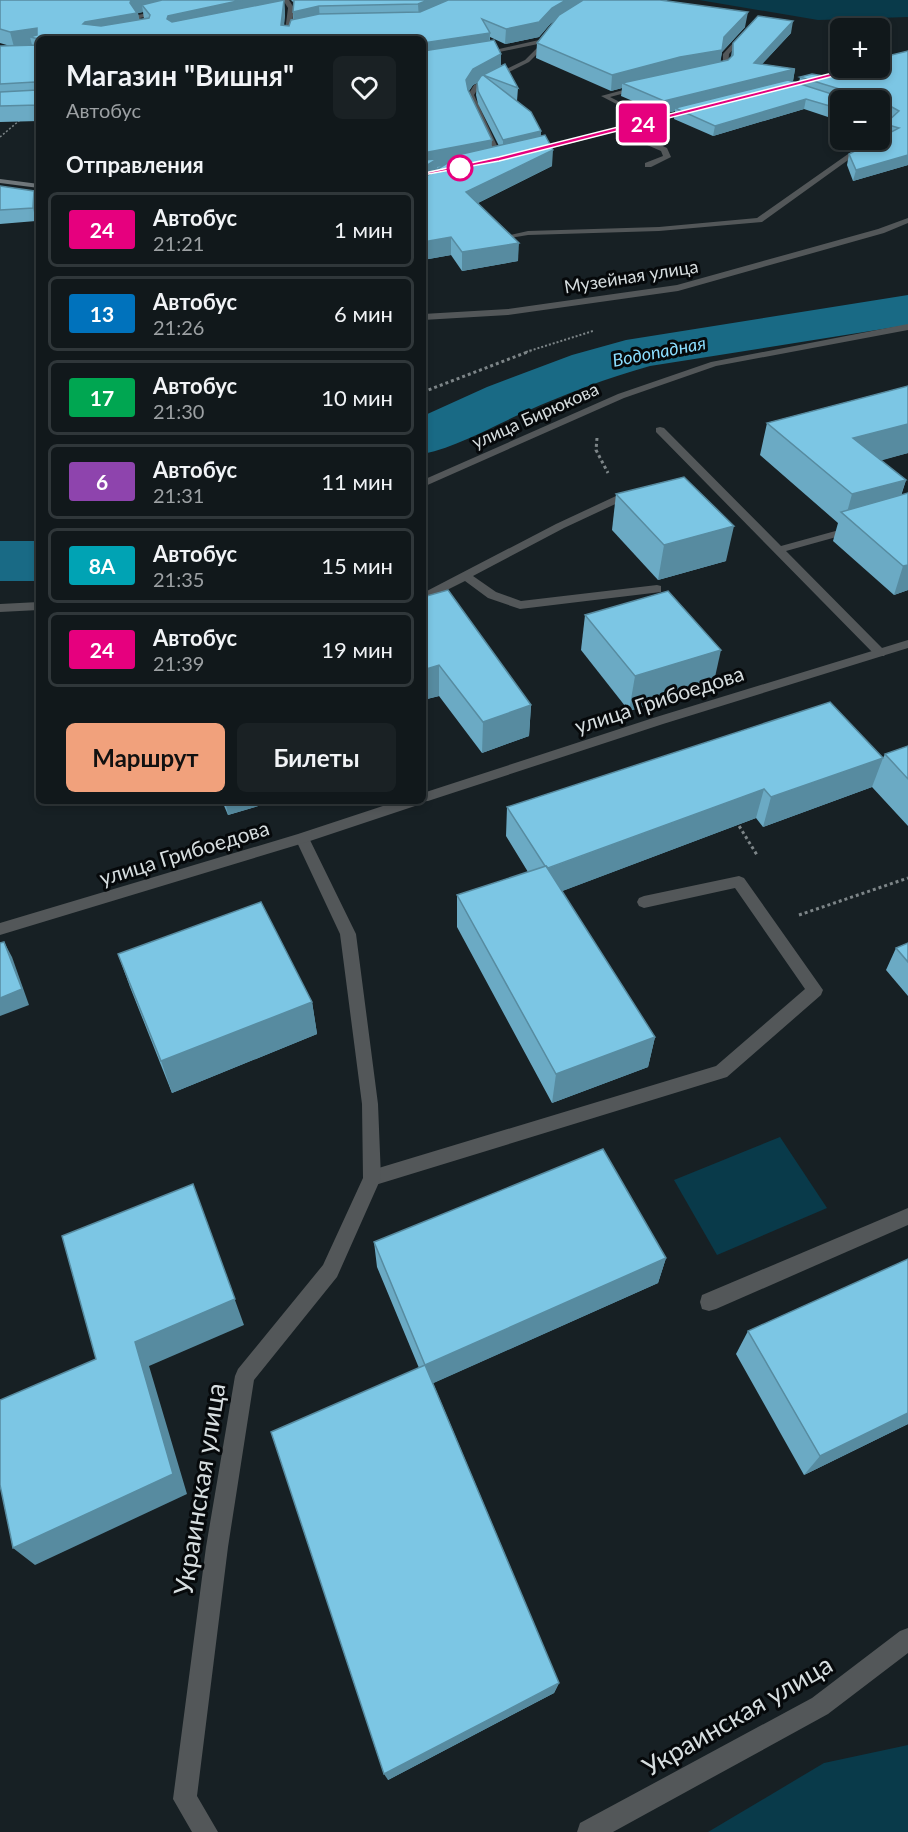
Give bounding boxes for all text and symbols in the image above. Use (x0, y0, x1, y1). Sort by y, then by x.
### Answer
map controls (830, 18, 890, 150)
button: + (830, 18, 890, 78)
button: heart (333, 56, 396, 119)
text: Магазин "Вишня" (66, 58, 294, 92)
button: − (830, 90, 890, 150)
text: Автобус (66, 98, 141, 122)
line badge: 24 (616, 104, 670, 142)
text: 24 (631, 111, 655, 136)
text: Отправления (66, 151, 204, 178)
unlabelled marker (447, 155, 473, 181)
text: Автобус (153, 204, 237, 231)
text: 1 мин (334, 216, 393, 243)
text: 24 (90, 217, 114, 242)
text: 21:21 (153, 231, 204, 255)
street label: Музейная улица (562, 255, 700, 297)
text: Автобус (153, 288, 237, 315)
text: 6 мин (334, 300, 393, 327)
text: 13 (90, 301, 114, 326)
text: 21:26 (153, 315, 204, 339)
water label: Водопадная (610, 331, 708, 371)
text: Автобус (153, 372, 237, 399)
street label: улица Бирюкова (468, 377, 602, 453)
text: 10 мин (321, 384, 393, 411)
text: 17 (90, 385, 114, 410)
text: 21:30 (153, 399, 204, 423)
text: Автобус (153, 456, 237, 483)
text: 11 мин (321, 468, 393, 495)
text: 6 (96, 469, 108, 494)
text: 21:31 (153, 483, 204, 507)
text: Автобус (153, 540, 237, 567)
text: 15 мин (321, 552, 393, 579)
text: 8А (89, 553, 115, 578)
text: 21:35 (153, 567, 204, 591)
text: Автобус (153, 624, 237, 651)
text: 19 мин (321, 636, 393, 663)
text: 24 (90, 637, 114, 662)
text: 21:39 (153, 651, 204, 675)
street label: улица Грибоедова (571, 660, 747, 738)
button: Маршрут (66, 723, 225, 792)
button: Билеты (237, 723, 396, 792)
street label: улица Грибоедова (96, 814, 272, 890)
street label: Украинская улица (166, 1381, 232, 1597)
street label: Украинская улица (636, 1648, 838, 1782)

